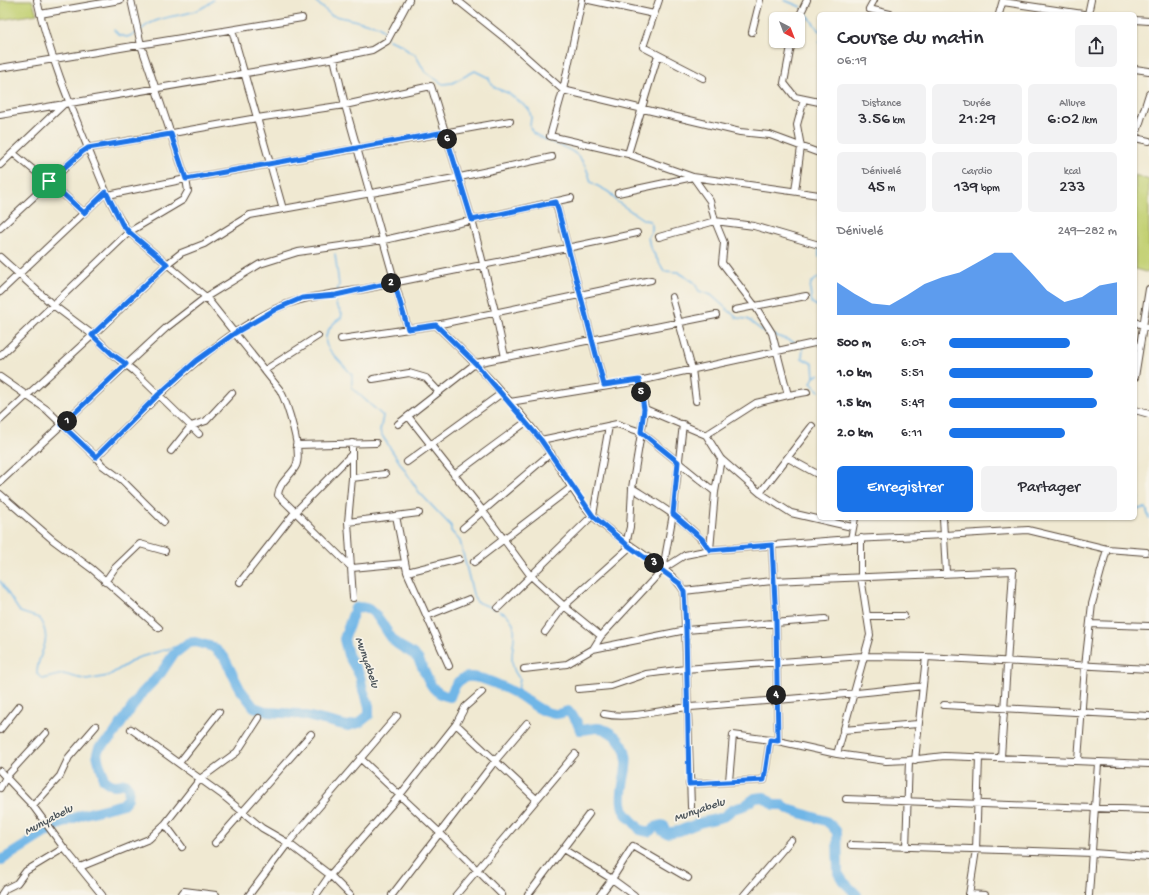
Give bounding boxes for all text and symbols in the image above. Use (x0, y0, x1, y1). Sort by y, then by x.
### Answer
north arrow (769, 12, 805, 48)
map controls (769, 12, 805, 48)
button: share (1075, 25, 1117, 67)
text: Course du matin (837, 26, 984, 52)
text: 06:19 (837, 54, 867, 69)
text: Distance (862, 98, 901, 110)
text: Durée (963, 98, 991, 110)
text: Allure (1059, 98, 1085, 110)
text: 3.56 (858, 110, 890, 130)
text: 21:29 (958, 110, 996, 130)
text: 6:02 (1047, 110, 1079, 130)
text: km (890, 115, 905, 127)
text: /km (1079, 115, 1097, 127)
pin: 6 (437, 129, 457, 149)
text: 6 (444, 133, 450, 145)
pin (32, 164, 66, 198)
text: Dénivelé (862, 166, 901, 178)
text: Cardio (962, 166, 992, 178)
text: kcal (1064, 166, 1081, 178)
icon: arrive (38, 170, 60, 192)
text: 45 (868, 178, 885, 198)
text: 139 (954, 178, 978, 198)
text: 233 (1059, 178, 1085, 198)
text: m (885, 183, 895, 195)
text: bpm (978, 183, 1000, 195)
text: Dénivelé (837, 224, 883, 239)
text: 249–282 m (1058, 224, 1117, 239)
pin: 2 (381, 273, 401, 293)
text: 2 (388, 277, 394, 289)
text: 500 m (837, 336, 871, 351)
text: 6:07 (901, 336, 926, 351)
text: 1.0 km (837, 366, 872, 381)
text: 5:51 (901, 366, 924, 381)
pin: 5 (631, 382, 651, 402)
text: 5 (638, 386, 644, 398)
text: 1.5 km (837, 396, 871, 411)
text: 5:49 (901, 396, 925, 411)
pin: 1 (57, 411, 77, 431)
text: 1 (65, 415, 69, 427)
text: 2.0 km (837, 426, 873, 441)
text: 6:11 (901, 426, 922, 441)
button: Enregistrer (837, 466, 973, 512)
button: Partager (981, 466, 1117, 512)
pin: 3 (644, 553, 664, 573)
text: 3 (651, 557, 657, 569)
water label: Munyabelu (351, 635, 382, 691)
pin: 4 (766, 685, 786, 705)
text: 4 (773, 689, 779, 701)
water label: Munyabelu (672, 795, 728, 826)
water label: Munyabelu (22, 801, 77, 839)

